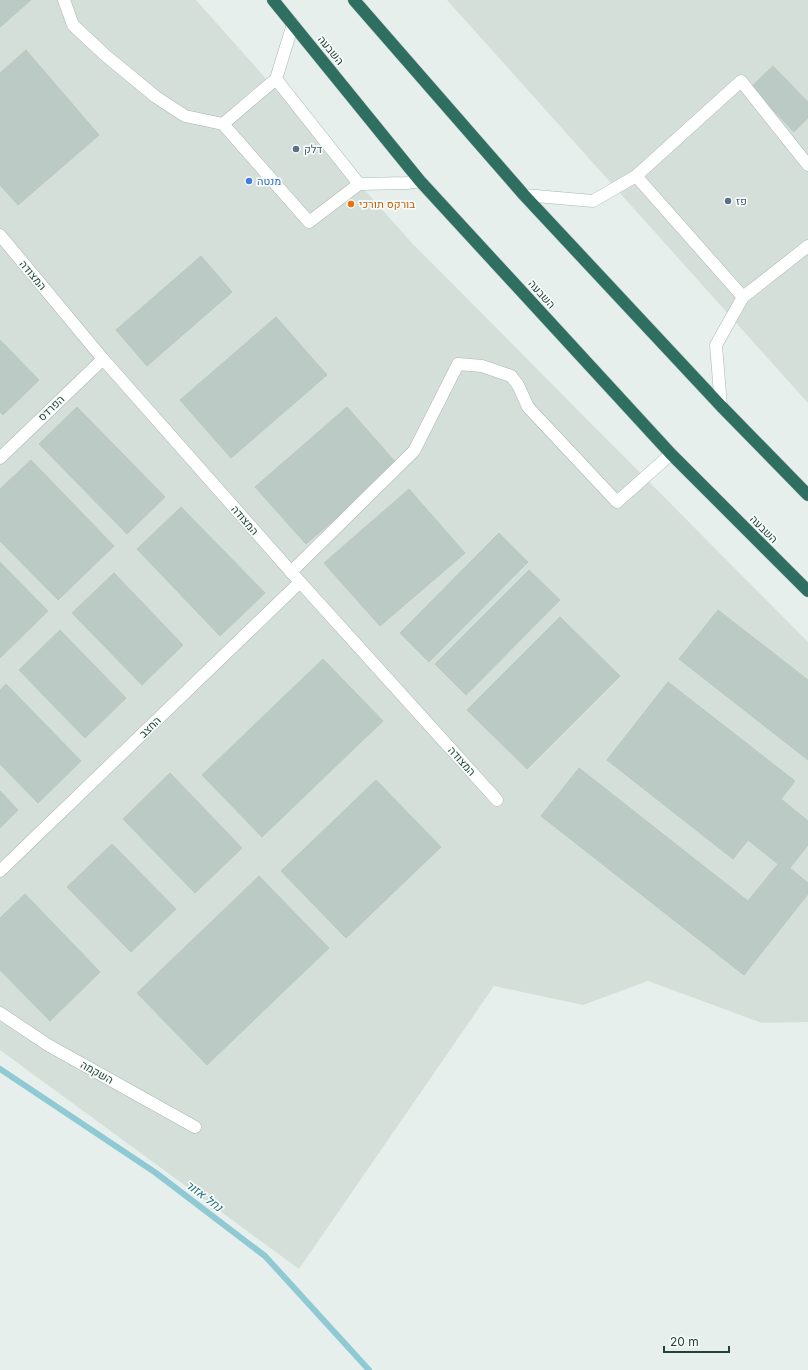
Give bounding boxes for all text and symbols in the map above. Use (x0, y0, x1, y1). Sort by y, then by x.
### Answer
street label: השבעה (315, 32, 347, 68)
place label: דלק (304, 142, 322, 156)
marker: דלק (291, 144, 301, 154)
place label: מנטה (257, 174, 281, 188)
marker: מנטה (244, 176, 254, 186)
place label: פז (736, 194, 747, 208)
marker: פז (723, 196, 733, 206)
place label: בורקס תורכי (359, 197, 415, 211)
marker: בורקס תורכי (346, 199, 356, 209)
street label: המצודה (16, 257, 50, 293)
street label: השבעה (525, 277, 559, 311)
street label: הפרדס (35, 392, 67, 424)
street label: המצודה (228, 502, 262, 538)
street label: השבעה (747, 512, 781, 546)
street label: החצב (136, 713, 164, 741)
street label: המצודה (445, 743, 479, 779)
street label: השקמה (78, 1057, 116, 1087)
water label: נחל אזור (183, 1177, 227, 1215)
scale bar (664, 1328, 729, 1354)
text: 20 m (670, 1334, 699, 1349)

